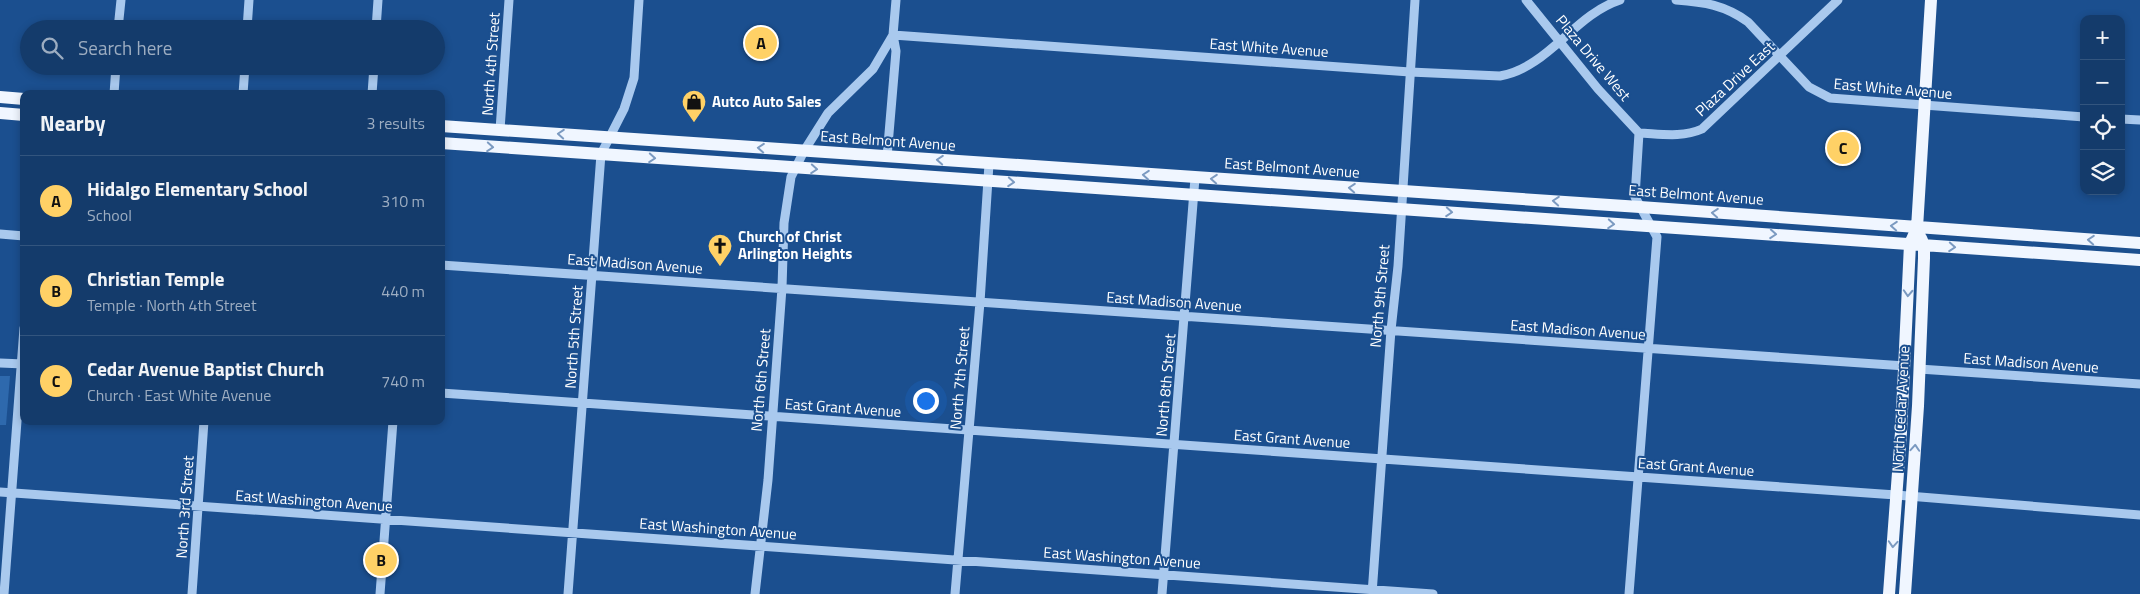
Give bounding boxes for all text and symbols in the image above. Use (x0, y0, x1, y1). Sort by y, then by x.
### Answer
street label: Plaza Drive West (1550, 10, 1637, 106)
street label: North 4th Street (475, 11, 506, 116)
map controls (2080, 15, 2125, 195)
button: + (2080, 15, 2125, 60)
search box (20, 20, 445, 75)
pin: A (745, 24, 777, 62)
street label: East White Avenue (1209, 32, 1329, 63)
text: Search here (78, 33, 172, 62)
icon: search (38, 34, 66, 62)
street label: Plaza Drive East (1690, 35, 1780, 122)
button: − (2080, 60, 2125, 105)
street label: East White Avenue (1833, 72, 1953, 105)
shop icon: Autco Auto Sales (681, 89, 707, 123)
place label: Autco Auto Sales (712, 90, 821, 113)
button: locate (2080, 105, 2125, 150)
text: Nearby (40, 107, 105, 139)
text: 3 results (366, 111, 425, 135)
street label: East Belmont Avenue (820, 124, 956, 157)
one-way arrow (557, 128, 565, 139)
pin: C (1827, 129, 1859, 167)
one-way arrow (486, 141, 494, 152)
one-way arrow (757, 143, 765, 154)
button: layers (2080, 150, 2125, 195)
street label: East Belmont Avenue (1224, 151, 1360, 184)
one-way arrow (648, 152, 656, 163)
one-way arrow (936, 155, 944, 166)
one-way arrow (810, 163, 818, 174)
one-way arrow (1142, 169, 1150, 180)
text: Hidalgo Elementary School (87, 174, 308, 203)
one-way arrow (1210, 174, 1218, 185)
one-way arrow (1007, 177, 1015, 188)
street label: East Belmont Avenue (1628, 178, 1764, 211)
one-way arrow (1348, 183, 1356, 194)
text: A (51, 189, 61, 213)
text: 310 m (381, 189, 425, 213)
one-way arrow (1552, 196, 1560, 207)
text: School (87, 203, 132, 227)
one-way arrow (1445, 206, 1453, 217)
one-way arrow (1711, 207, 1719, 218)
one-way arrow (1607, 218, 1615, 229)
one-way arrow (1890, 221, 1898, 232)
place label: Church of Christ Arlington Heights (738, 225, 852, 265)
one-way arrow (1769, 229, 1777, 240)
church icon: Church of Christ Arlington Heights (707, 233, 733, 267)
one-way arrow (2087, 235, 2095, 246)
one-way arrow (1949, 241, 1957, 252)
street label: North 9th Street (1364, 243, 1396, 349)
street label: East Madison Avenue (566, 247, 704, 280)
text: Christian Temple (87, 264, 224, 293)
text: B (51, 279, 61, 303)
text: 440 m (381, 279, 425, 303)
street label: North 5th Street (558, 284, 589, 389)
street label: East Madison Avenue (1105, 285, 1243, 318)
one-way arrow (1902, 289, 1913, 297)
text: Temple · North 4th Street (87, 293, 257, 317)
street label: East Madison Avenue (1509, 313, 1647, 346)
street label: North 7th Street (944, 325, 976, 431)
street label: North 6th Street (745, 327, 777, 433)
street label: North 8th Street (1150, 332, 1182, 438)
street label: North Cedar Avenue (1886, 345, 1915, 473)
street label: East Madison Avenue (1962, 346, 2100, 379)
text: Cedar Avenue Baptist Church (87, 354, 324, 383)
text: C (52, 369, 60, 393)
text: 740 m (381, 369, 425, 393)
text: Church · East White Avenue (87, 383, 271, 407)
your location (913, 388, 939, 414)
street label: East Grant Avenue (784, 392, 902, 423)
street label: East Grant Avenue (1233, 423, 1351, 454)
one-way arrow (1910, 444, 1921, 452)
street label: East Grant Avenue (1637, 451, 1755, 482)
street label: North 3rd Street (169, 454, 200, 559)
street label: East Washington Avenue (235, 484, 393, 517)
street label: East Washington Avenue (639, 512, 797, 545)
one-way arrow (1887, 540, 1898, 548)
pin: B (365, 541, 397, 579)
street label: East Washington Avenue (1043, 541, 1201, 574)

